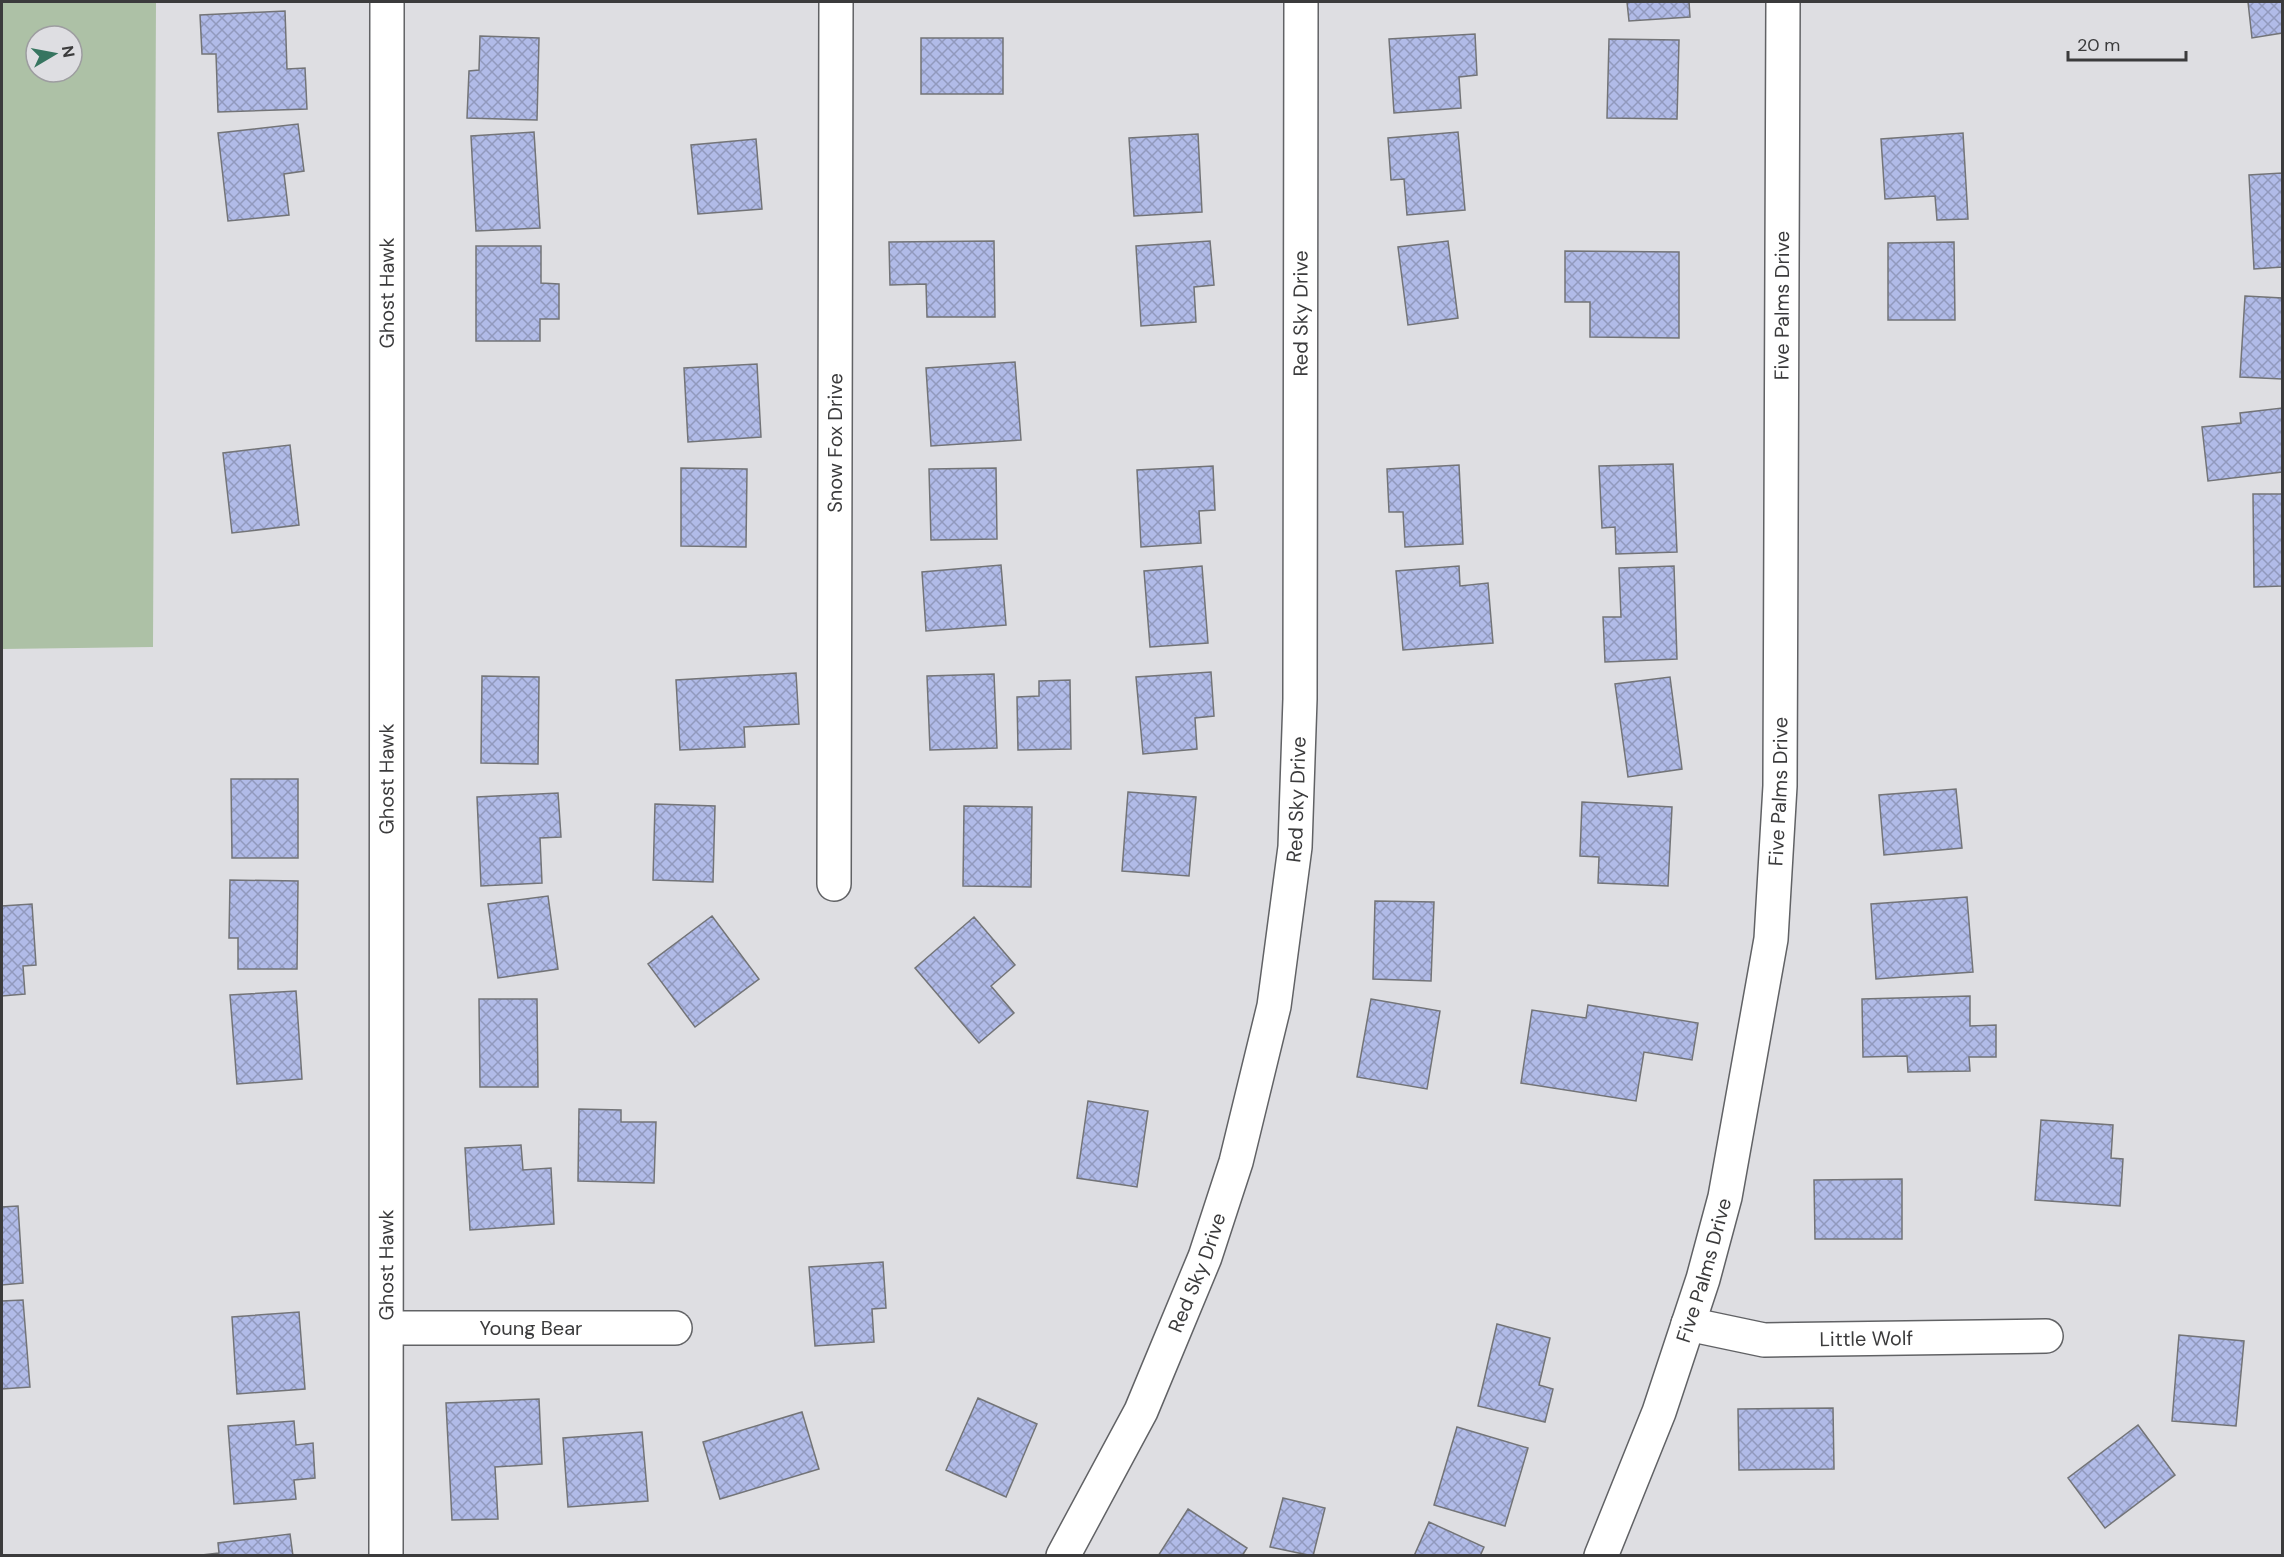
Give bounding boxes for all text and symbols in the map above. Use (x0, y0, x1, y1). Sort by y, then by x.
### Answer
north arrow (24, 24, 84, 84)
scale bar (2068, 24, 2186, 62)
text: 20 m (2077, 33, 2120, 57)
text: N (57, 44, 80, 59)
street label: Five Palms Drive (1769, 231, 1795, 380)
street label: Ghost Hawk (374, 237, 400, 349)
street label: Red Sky Drive (1287, 250, 1314, 376)
street label: Snow Fox Drive (822, 373, 848, 513)
street label: Five Palms Drive (1762, 717, 1793, 867)
street label: Ghost Hawk (373, 723, 400, 835)
street label: Red Sky Drive (1280, 736, 1312, 864)
street label: Five Palms Drive (1670, 1195, 1737, 1346)
street label: Ghost Hawk (373, 1209, 399, 1321)
street label: Red Sky Drive (1162, 1210, 1232, 1336)
street label: Young Bear (480, 1315, 582, 1341)
street label: Little Wolf (1819, 1325, 1914, 1352)

